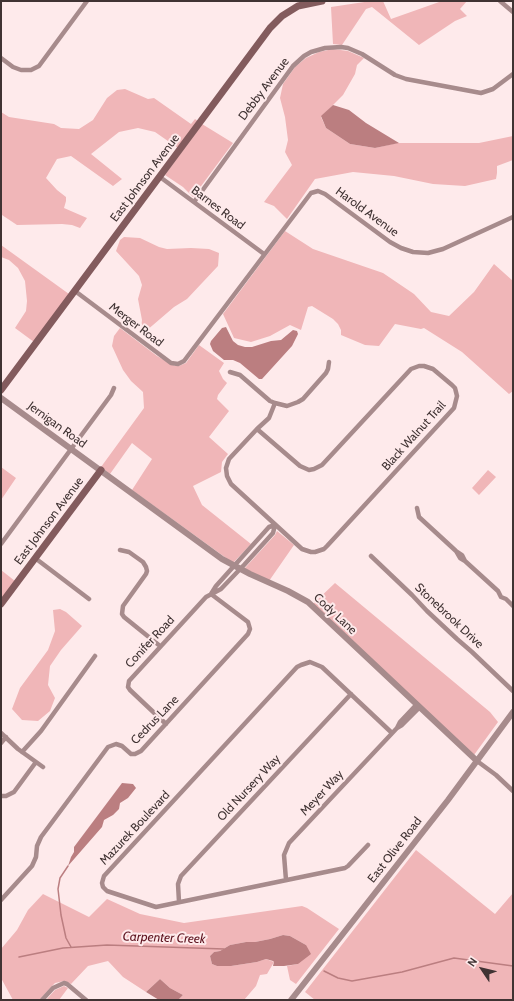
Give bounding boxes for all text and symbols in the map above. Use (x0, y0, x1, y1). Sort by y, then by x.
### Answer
street label: Debby Avenue (236, 55, 292, 123)
street label: East Johnson Avenue (107, 131, 183, 225)
street label: Barnes Road (188, 183, 248, 233)
street label: Harold Avenue (333, 184, 401, 240)
street label: Merger Road (106, 300, 166, 350)
street label: Black Walnut Trail (379, 398, 449, 474)
street label: Jernigan Road (25, 399, 89, 451)
street label: East Johnson Avenue (11, 474, 87, 568)
street label: Stonebrook Drive (412, 580, 486, 652)
street label: Cody Lane (310, 590, 360, 638)
street label: Conifer Road (122, 613, 178, 671)
street label: Cedrus Lane (128, 693, 182, 747)
street label: Old Nursery Way (214, 752, 284, 824)
street label: Meyer Way (297, 767, 347, 819)
street label: Mazurek Boulevard (97, 788, 173, 868)
street label: East Olive Road (365, 814, 425, 886)
water label: Carpenter Creek (122, 929, 206, 947)
north arrow (462, 949, 502, 989)
text: N (464, 955, 480, 969)

